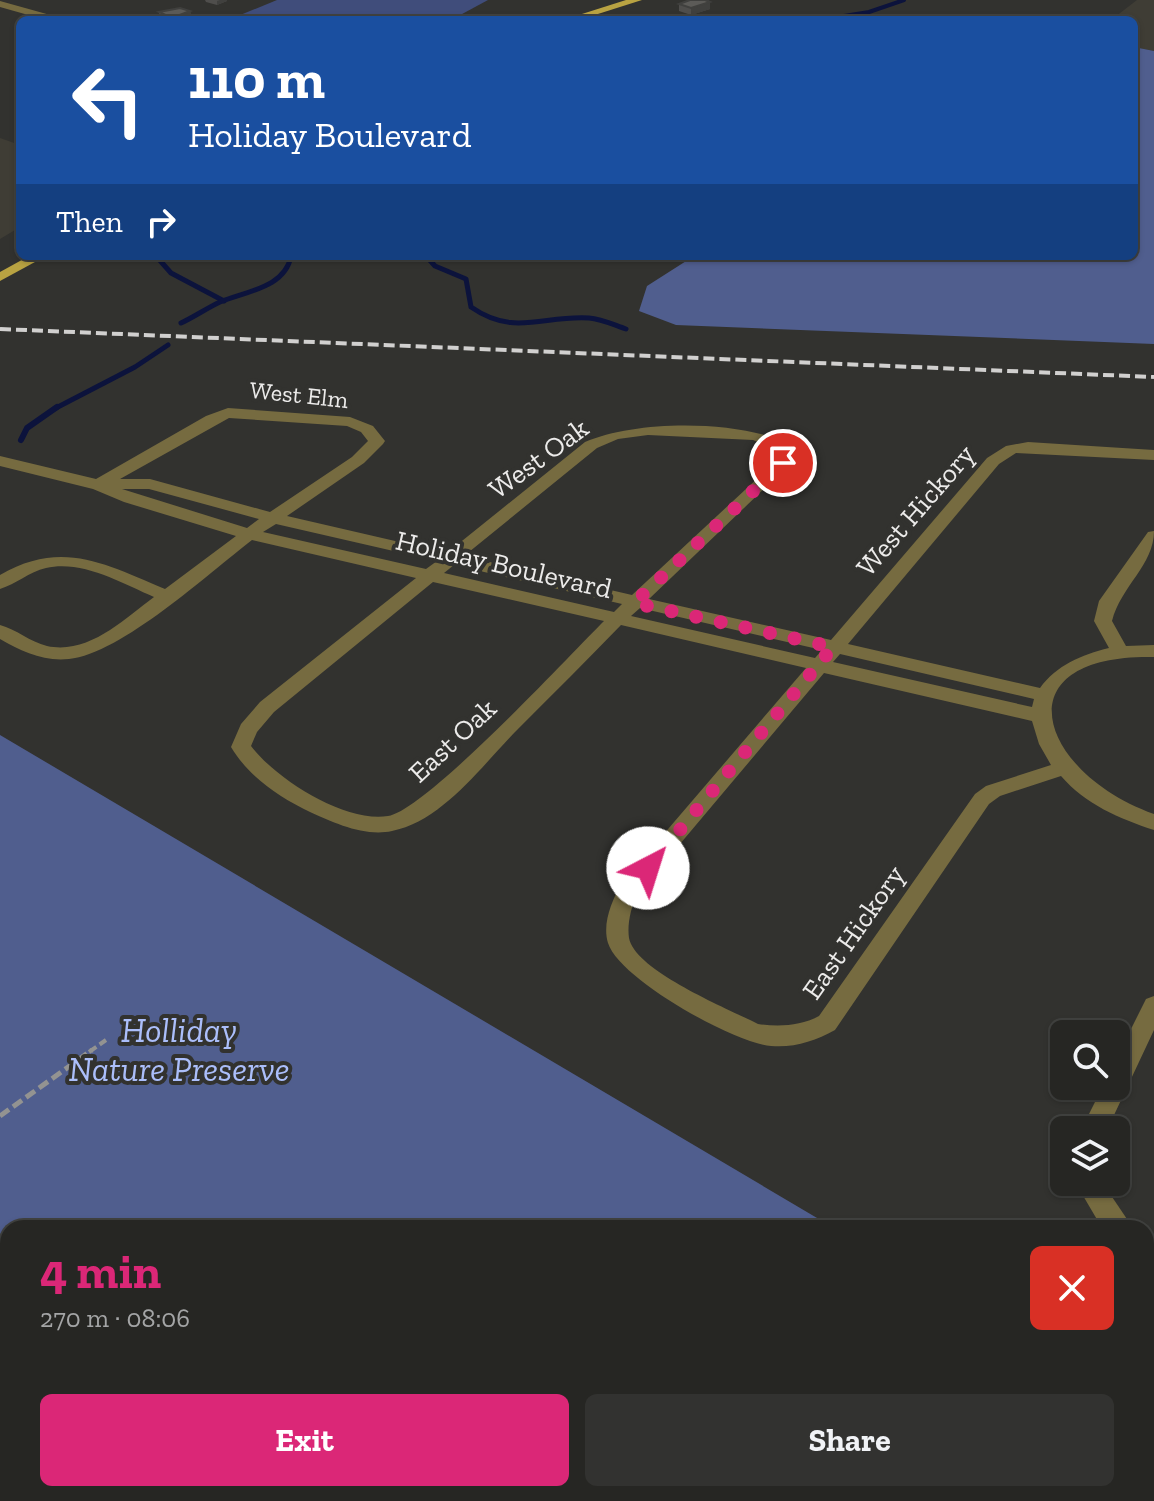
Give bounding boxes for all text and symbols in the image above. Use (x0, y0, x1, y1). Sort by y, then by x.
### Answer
text: 110 m (188, 45, 325, 112)
icon: left (56, 48, 160, 152)
text: Holiday Boulevard (188, 113, 471, 156)
icon: right (139, 200, 183, 244)
text: Then (56, 204, 123, 240)
street label: West Elm (248, 375, 350, 414)
street label: West Oak (482, 411, 595, 506)
pin (749, 429, 817, 497)
street label: West Hickory (849, 437, 982, 583)
icon: arrive (761, 441, 805, 485)
street label: Holiday Boulevard (393, 524, 615, 605)
street label: East Oak (402, 691, 503, 789)
position arrow (606, 826, 690, 910)
street label: East Hickory (795, 859, 912, 1005)
park label: Holliday Nature Preserve (68, 1010, 290, 1090)
map controls (1050, 1020, 1130, 1196)
button: search (1050, 1020, 1130, 1100)
button: layers (1050, 1116, 1130, 1196)
text: 4 min (40, 1243, 161, 1300)
button: close (1030, 1246, 1114, 1330)
text: 270 m · 08:06 (40, 1302, 190, 1334)
button: Exit (40, 1394, 569, 1486)
button: Share (585, 1394, 1114, 1486)

